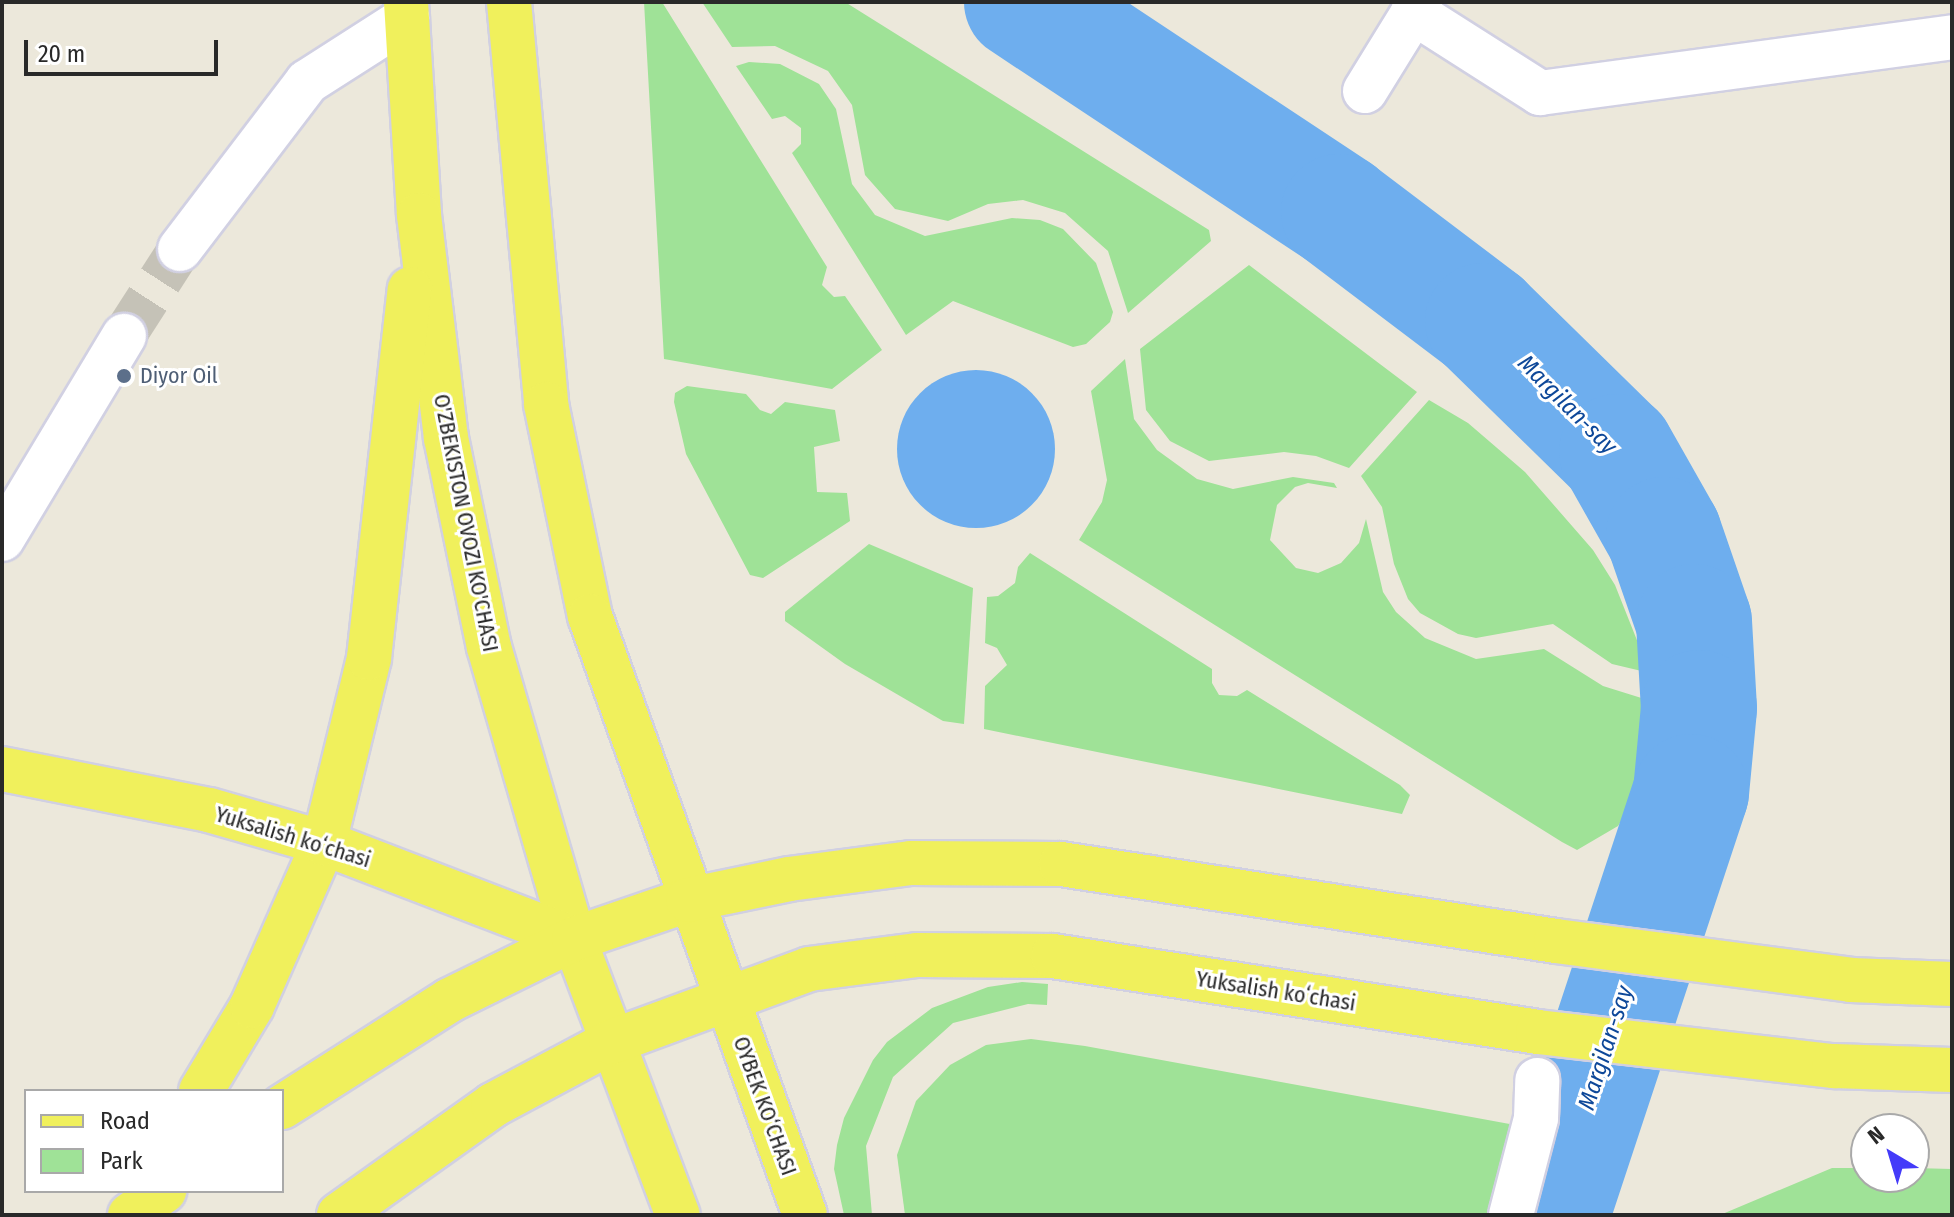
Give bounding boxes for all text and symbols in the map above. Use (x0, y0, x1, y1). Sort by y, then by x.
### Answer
scale bar (28, 24, 222, 74)
text: 20 m (38, 40, 85, 68)
water label: Margilan-say (1511, 349, 1623, 461)
place label: Diyor Oil (140, 363, 218, 389)
marker: Diyor Oil (115, 367, 133, 385)
street label: O'ZBEKISTON OVOZI KO'CHASI (428, 392, 504, 654)
street label: Yuksalish koʻchasi (212, 801, 374, 873)
street label: Yuksalish koʻchasi (1194, 965, 1358, 1017)
water label: Margilan-say (1572, 982, 1640, 1114)
street label: OYBEK KO‘CHASI (728, 1033, 802, 1179)
legend (24, 1089, 284, 1193)
text: Road (100, 1107, 150, 1135)
north arrow (1850, 1113, 1930, 1193)
text: N (1863, 1121, 1890, 1150)
text: Park (100, 1147, 143, 1175)

